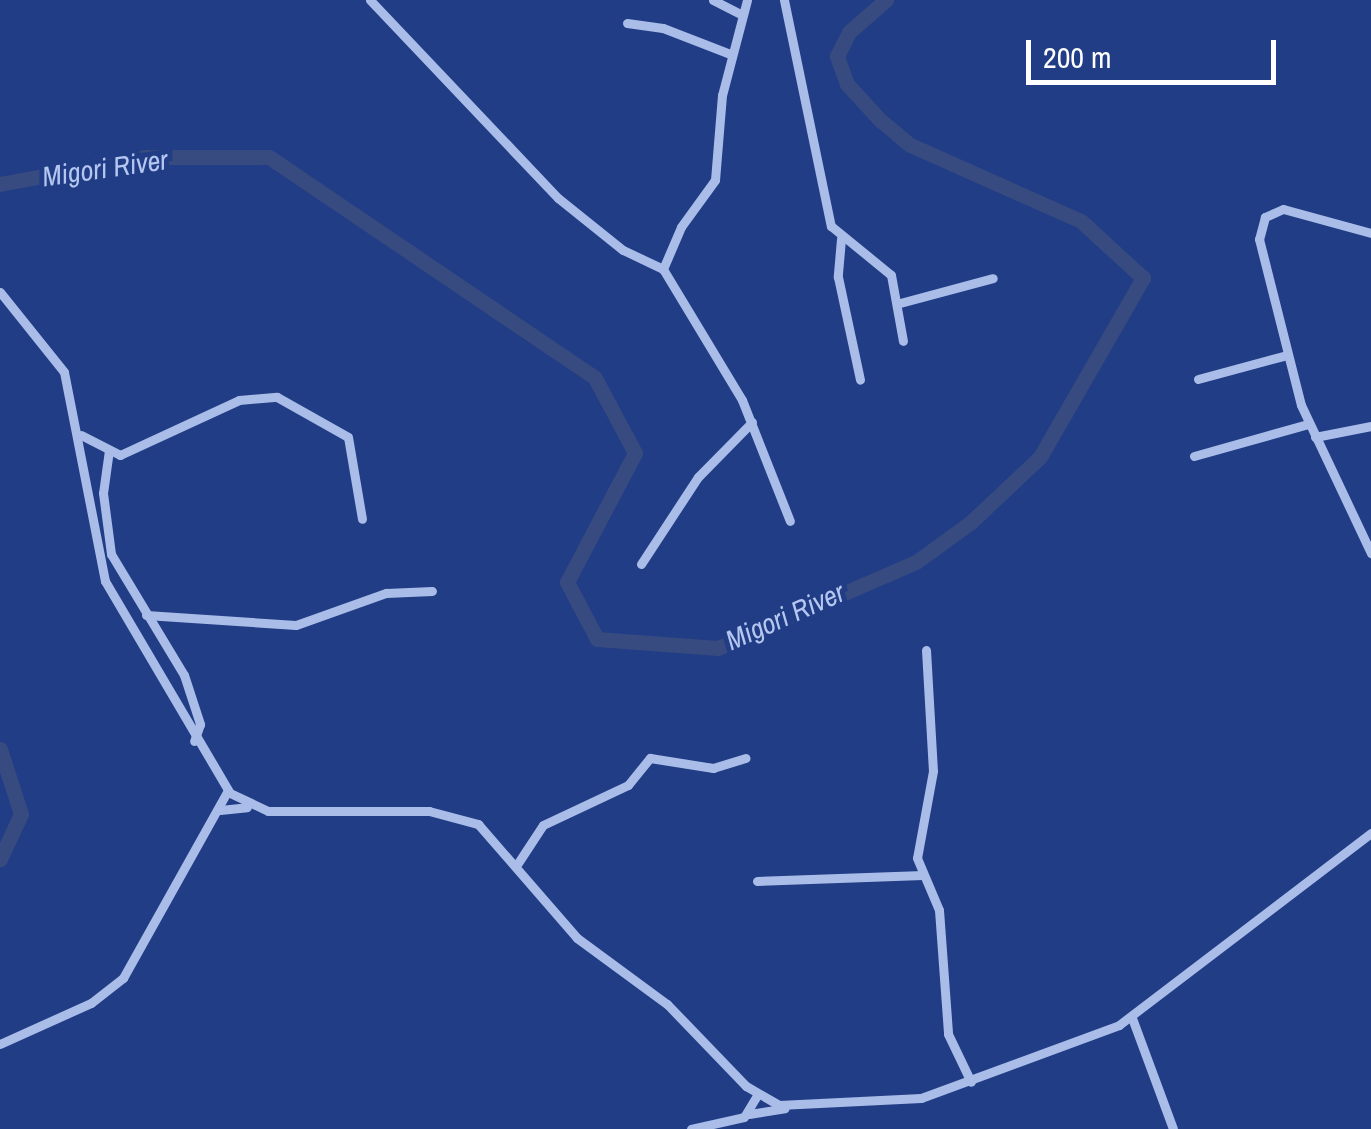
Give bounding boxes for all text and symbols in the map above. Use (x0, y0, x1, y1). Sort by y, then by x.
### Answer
scale bar (1031, 20, 1281, 82)
text: 200 m (1043, 37, 1111, 77)
water label: Migori River (40, 143, 170, 193)
water label: Migori River (720, 575, 850, 657)

